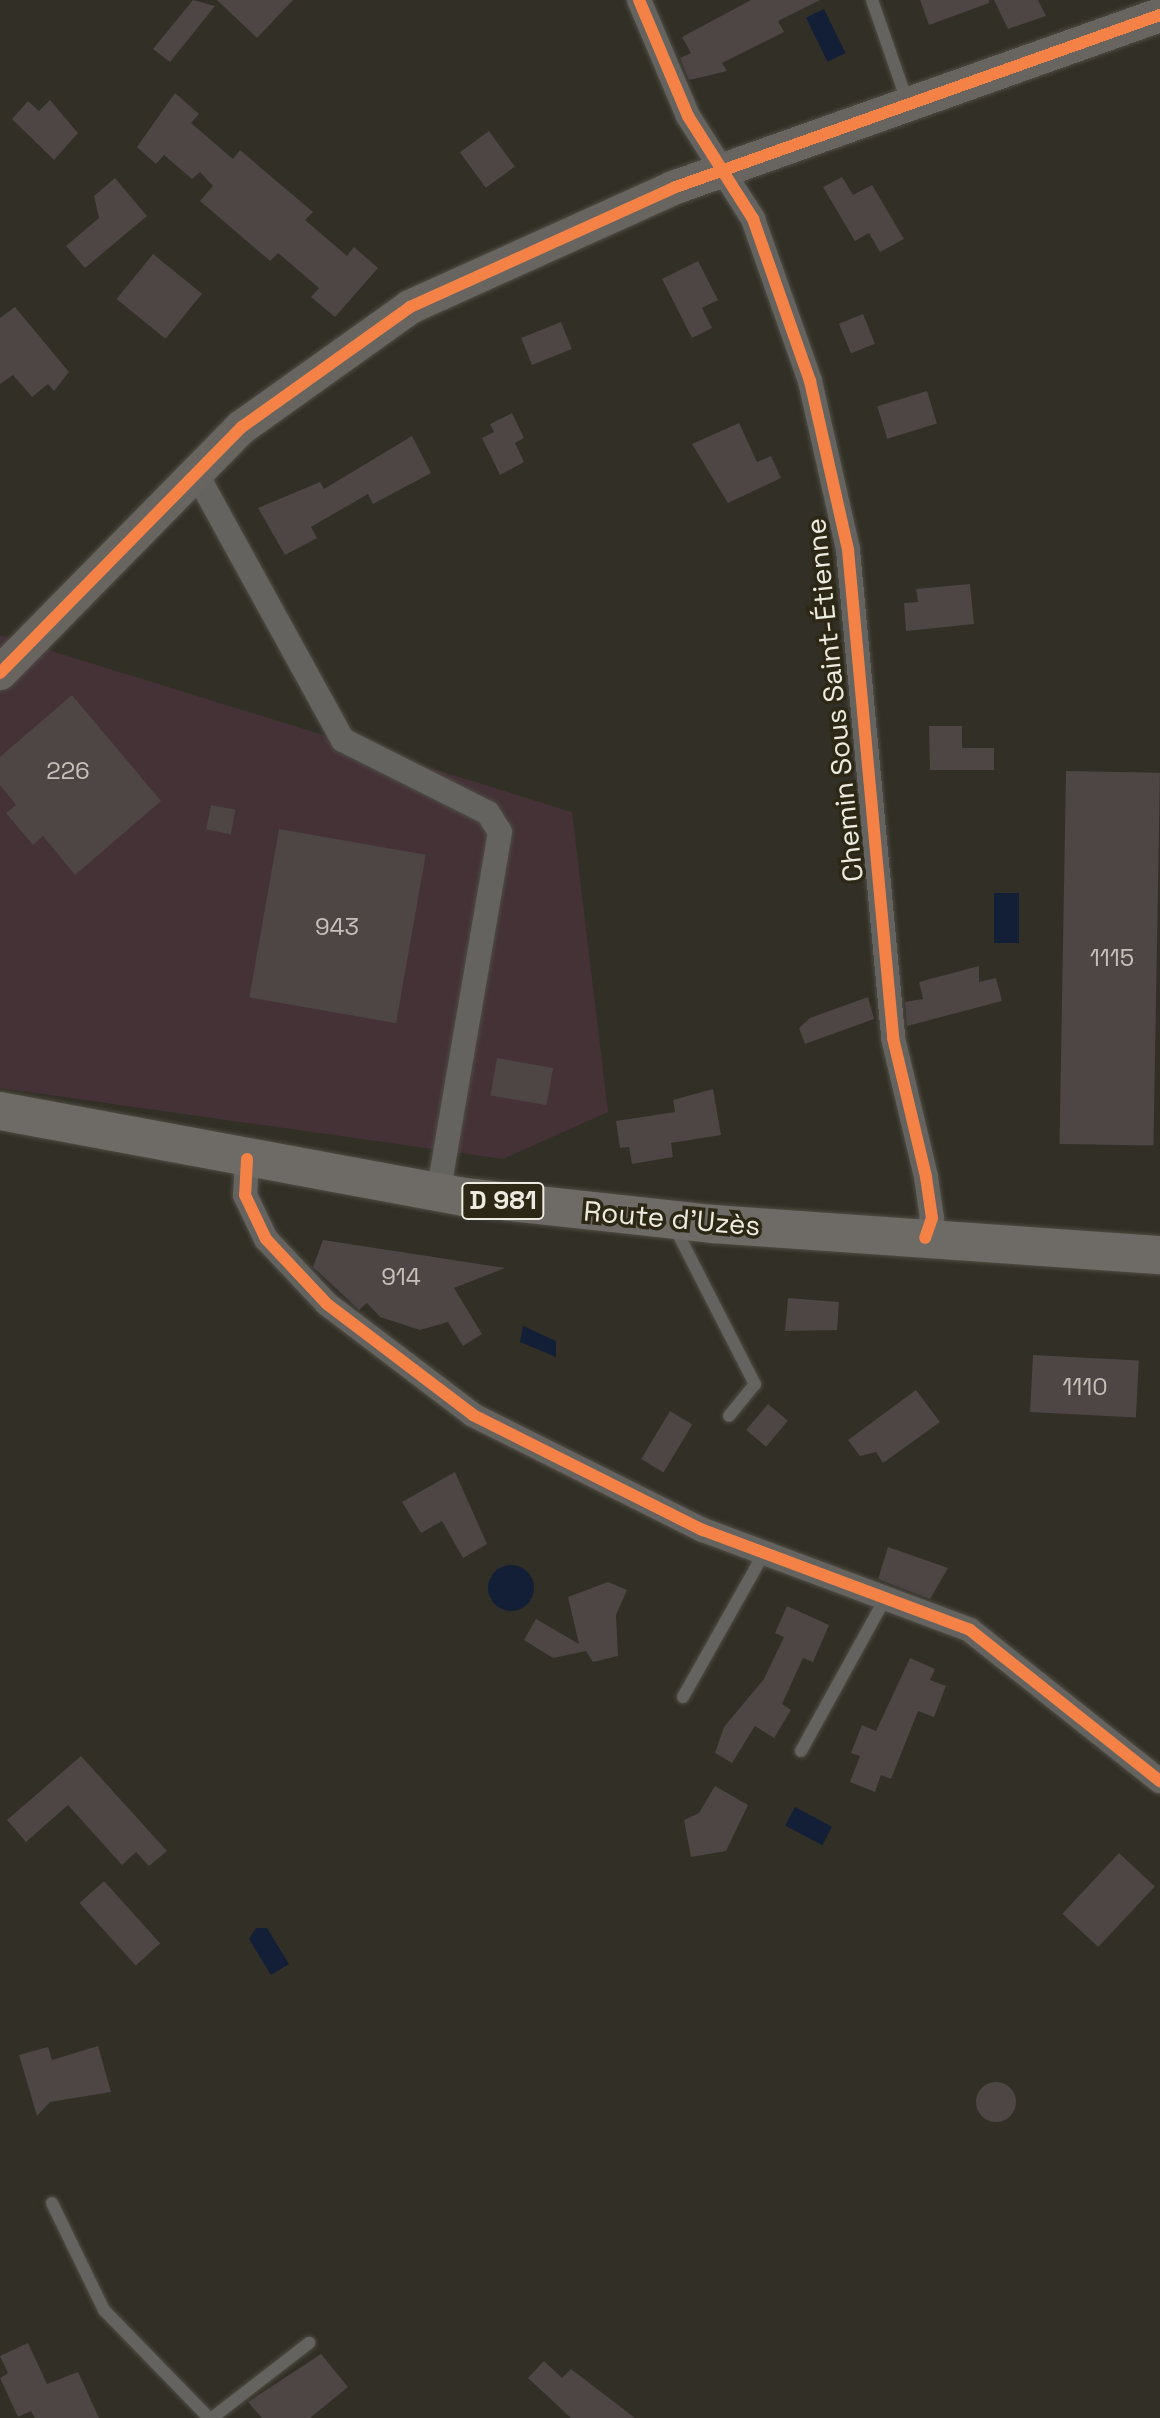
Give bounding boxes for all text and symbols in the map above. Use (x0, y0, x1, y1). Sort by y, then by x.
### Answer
street label: Chemin Sous Saint-Étienne (798, 516, 870, 884)
house number: 226 (46, 757, 90, 785)
house number: 943 (315, 913, 359, 941)
house number: 1115 (1090, 944, 1134, 972)
road number: D 981 (461, 1179, 545, 1223)
street label: Route d'Uzès (582, 1194, 762, 1242)
house number: 914 (381, 1263, 421, 1291)
house number: 1110 (1062, 1373, 1108, 1401)

